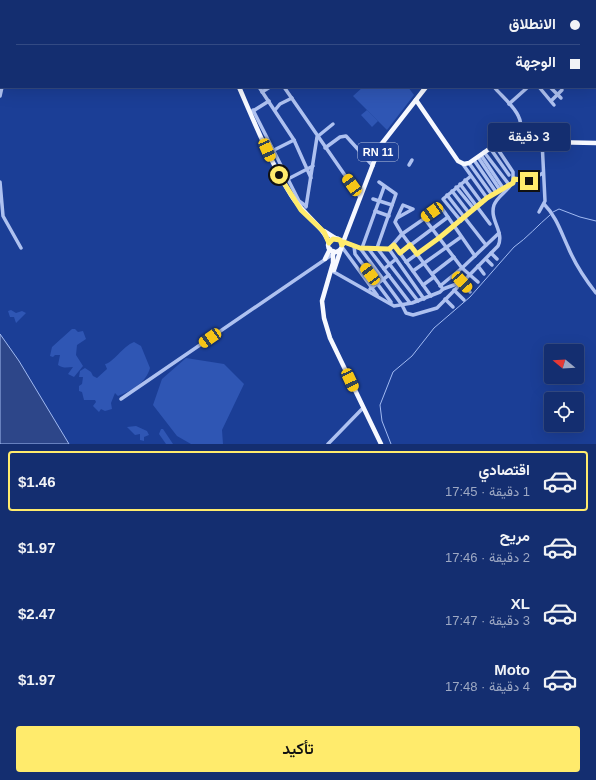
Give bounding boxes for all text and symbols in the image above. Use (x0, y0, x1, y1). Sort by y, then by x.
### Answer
text: الانطلاق (509, 15, 556, 32)
text: الوجهة (515, 53, 556, 70)
callout: 3 دقيقة (488, 123, 570, 151)
text: 3 دقيقة (508, 129, 550, 144)
car (257, 137, 277, 163)
road number: RN 11 (358, 143, 398, 161)
route start (270, 166, 288, 184)
car (340, 172, 364, 198)
route end (520, 172, 538, 190)
car (419, 200, 445, 224)
car (358, 261, 382, 287)
car (450, 269, 474, 295)
car (197, 326, 223, 350)
north arrow (544, 344, 584, 384)
map controls (544, 344, 584, 432)
car (339, 367, 361, 393)
button: locate (544, 392, 584, 432)
text: اقتصادي (478, 461, 530, 478)
icon: car (542, 463, 578, 499)
text: $1.46 (18, 473, 56, 490)
text: 1 دقيقة · 17:45 (445, 484, 530, 499)
text: مريح (500, 527, 530, 544)
icon: car (542, 529, 578, 565)
text: $1.97 (18, 539, 56, 556)
text: 2 دقيقة · 17:46 (445, 550, 530, 565)
text: XL (511, 595, 530, 612)
icon: car (542, 595, 578, 631)
text: $2.47 (18, 605, 56, 622)
text: 3 دقيقة · 17:47 (445, 613, 530, 628)
text: Moto (494, 661, 530, 678)
icon: car (542, 661, 578, 697)
text: $1.97 (18, 671, 56, 688)
text: 4 دقيقة · 17:48 (445, 679, 530, 694)
button: تأكيد (16, 726, 580, 772)

